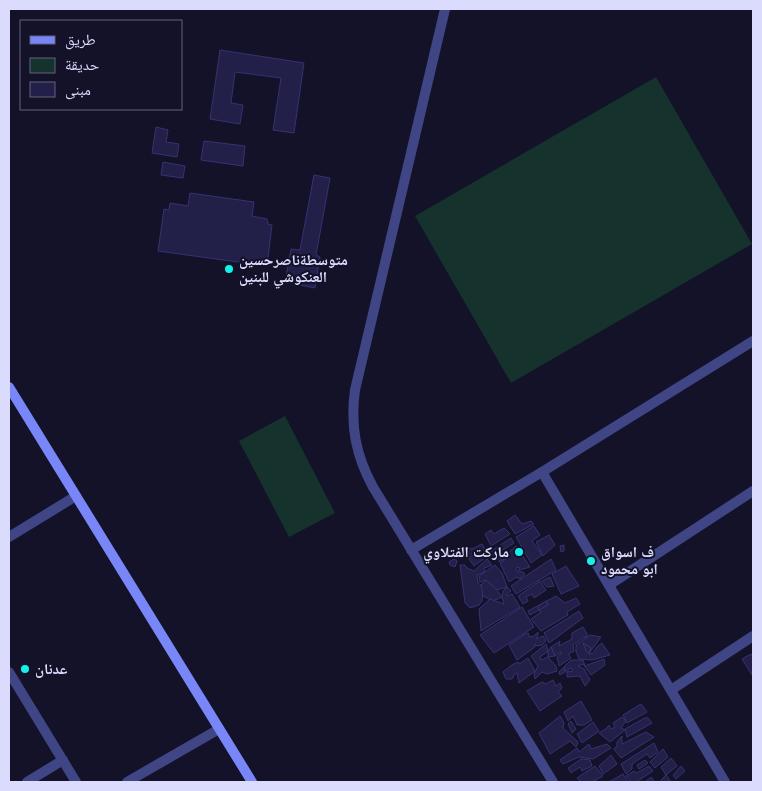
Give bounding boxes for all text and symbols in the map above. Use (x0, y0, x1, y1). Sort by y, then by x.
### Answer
legend (20, 20, 182, 110)
text: طريق (65, 31, 96, 50)
text: حديقة (65, 56, 100, 73)
text: مبنى (65, 81, 91, 100)
place label: متوسطةناصرحسين العنكوشي للبنين (239, 251, 348, 289)
marker: متوسطةناصرحسين العنكوشي للبنين (223, 263, 235, 275)
place label: ماركت الفتلاوي (423, 543, 509, 564)
place label: ف اسواق ابو محمود (601, 543, 658, 578)
marker: ماركت الفتلاوي (513, 546, 525, 558)
marker: ف اسواق ابو محمود (585, 555, 597, 567)
place label: عدنان (35, 660, 68, 678)
marker: عدنان (19, 663, 31, 675)

